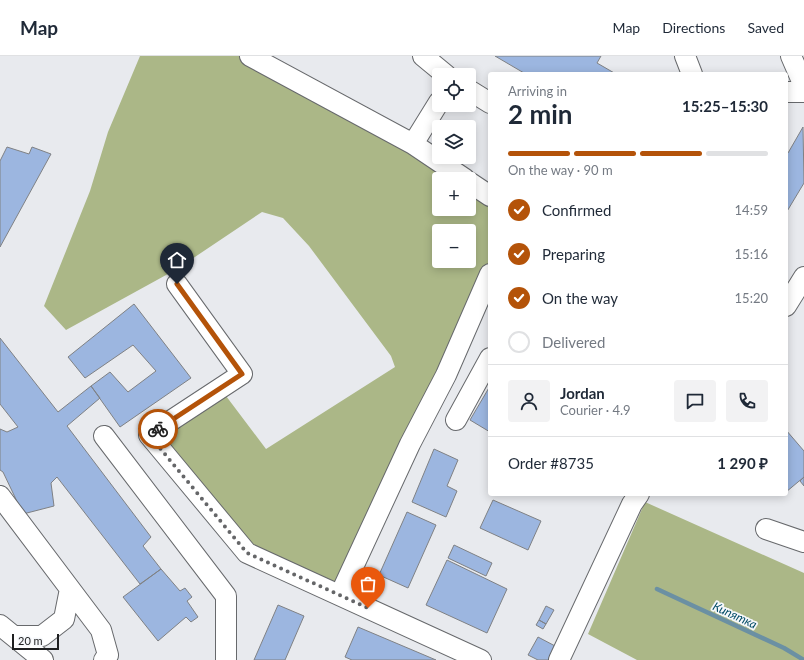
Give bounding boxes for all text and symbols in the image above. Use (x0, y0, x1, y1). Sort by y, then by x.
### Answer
text: Map (20, 16, 58, 39)
text: Map (613, 19, 640, 36)
text: Directions (662, 19, 725, 36)
text: Saved (747, 19, 784, 36)
map controls (432, 68, 476, 268)
button: locate (432, 68, 476, 112)
text: Arriving in (508, 83, 567, 99)
text: 15:25–15:30 (682, 97, 768, 115)
text: 2 min (508, 98, 572, 130)
button: layers (432, 120, 476, 164)
text: On the way · 90 m (508, 162, 613, 178)
button: + (432, 172, 476, 216)
icon: check (508, 199, 530, 221)
text: Confirmed (542, 201, 611, 219)
text: 14:59 (735, 202, 768, 218)
button: − (432, 224, 476, 268)
pin (160, 243, 194, 284)
icon: check (508, 243, 530, 265)
text: Preparing (542, 245, 605, 263)
text: 15:16 (735, 246, 768, 262)
icon: home (166, 249, 188, 271)
icon: check (508, 287, 530, 309)
text: On the way (542, 289, 618, 307)
text: 15:20 (735, 290, 768, 306)
text: Delivered (542, 333, 605, 351)
button: person (508, 380, 550, 422)
button: chat (674, 380, 716, 422)
button: phone (726, 380, 768, 422)
text: Jordan (560, 384, 605, 402)
text: Courier · 4.9 (560, 402, 631, 418)
courier (138, 409, 178, 449)
icon: bike (147, 418, 169, 440)
text: Order #8735 (508, 454, 594, 472)
text: 1 290 ₽ (717, 454, 768, 472)
pin (351, 567, 385, 608)
icon: bag (357, 573, 379, 595)
water label: Кипятка (711, 598, 759, 632)
scale bar (12, 632, 59, 651)
text: 20 m (18, 634, 43, 647)

